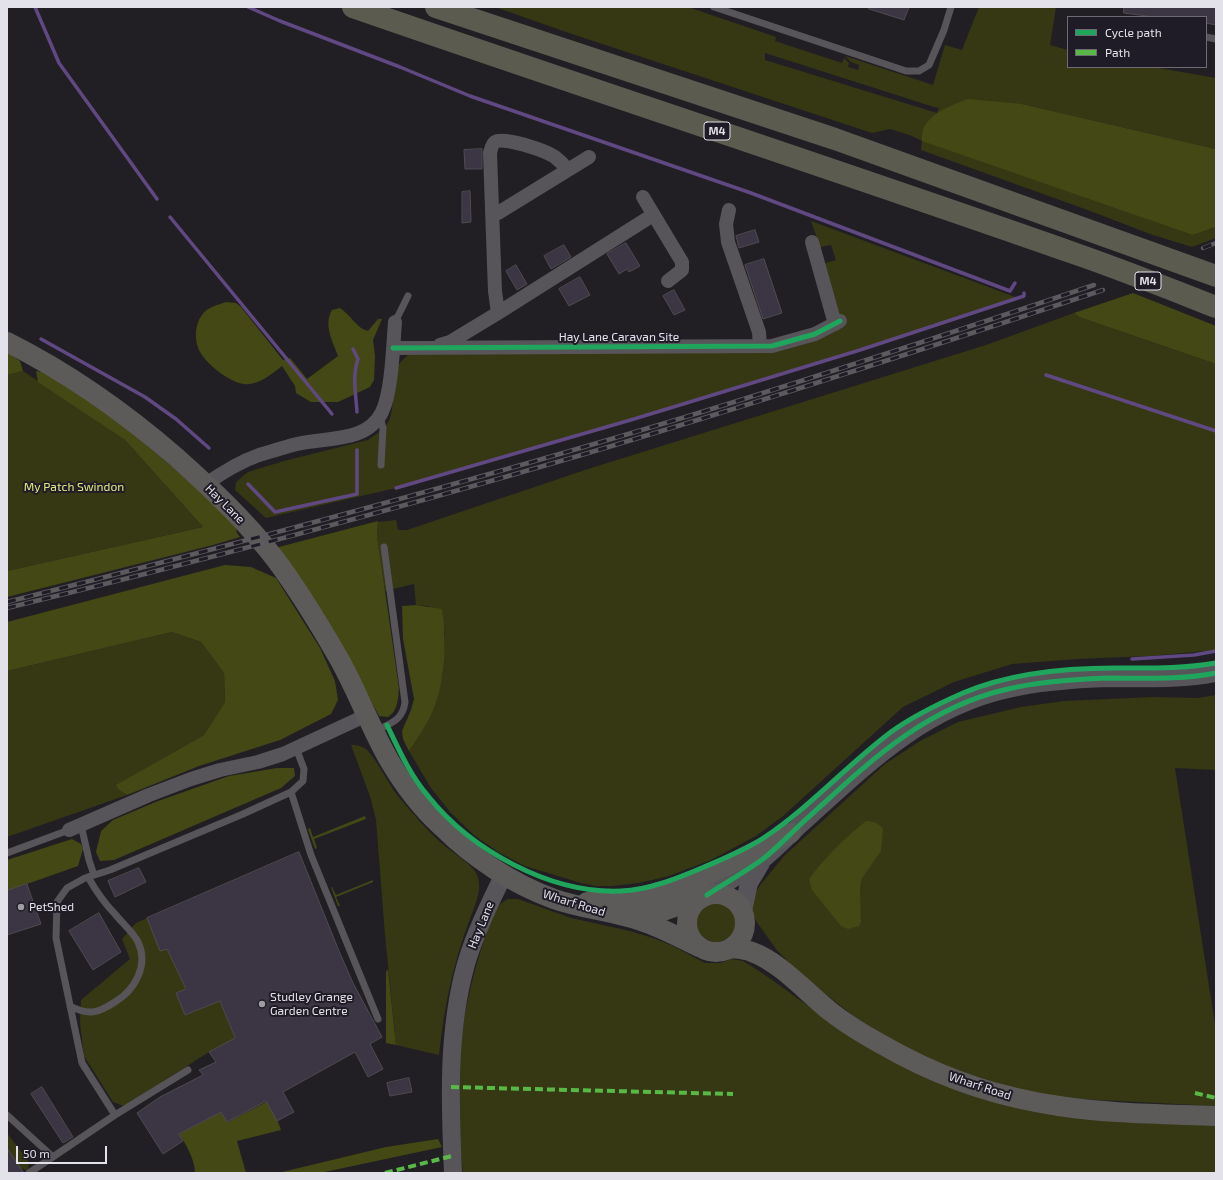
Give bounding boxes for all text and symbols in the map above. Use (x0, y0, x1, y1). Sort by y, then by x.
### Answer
legend (1067, 16, 1207, 68)
text: Cycle path (1105, 25, 1162, 39)
text: Path (1105, 45, 1130, 59)
road number: M4 (704, 122, 730, 140)
road number: M4 (1135, 272, 1161, 290)
street label: Hay Lane Caravan Site (559, 330, 679, 344)
park label: My Patch Swindon (24, 480, 124, 494)
street label: Hay Lane (202, 481, 248, 527)
street label: Wharf Road (541, 887, 607, 919)
street label: Hay Lane (465, 899, 497, 951)
place label: PetShed (29, 900, 74, 914)
marker: PetShed (16, 902, 26, 912)
place label: Studley Grange Garden Centre (270, 990, 353, 1018)
marker: Studley Grange Garden Centre (257, 999, 267, 1009)
street label: Wharf Road (947, 1069, 1013, 1103)
scale bar (18, 1138, 109, 1164)
text: 50 m (23, 1146, 50, 1160)

